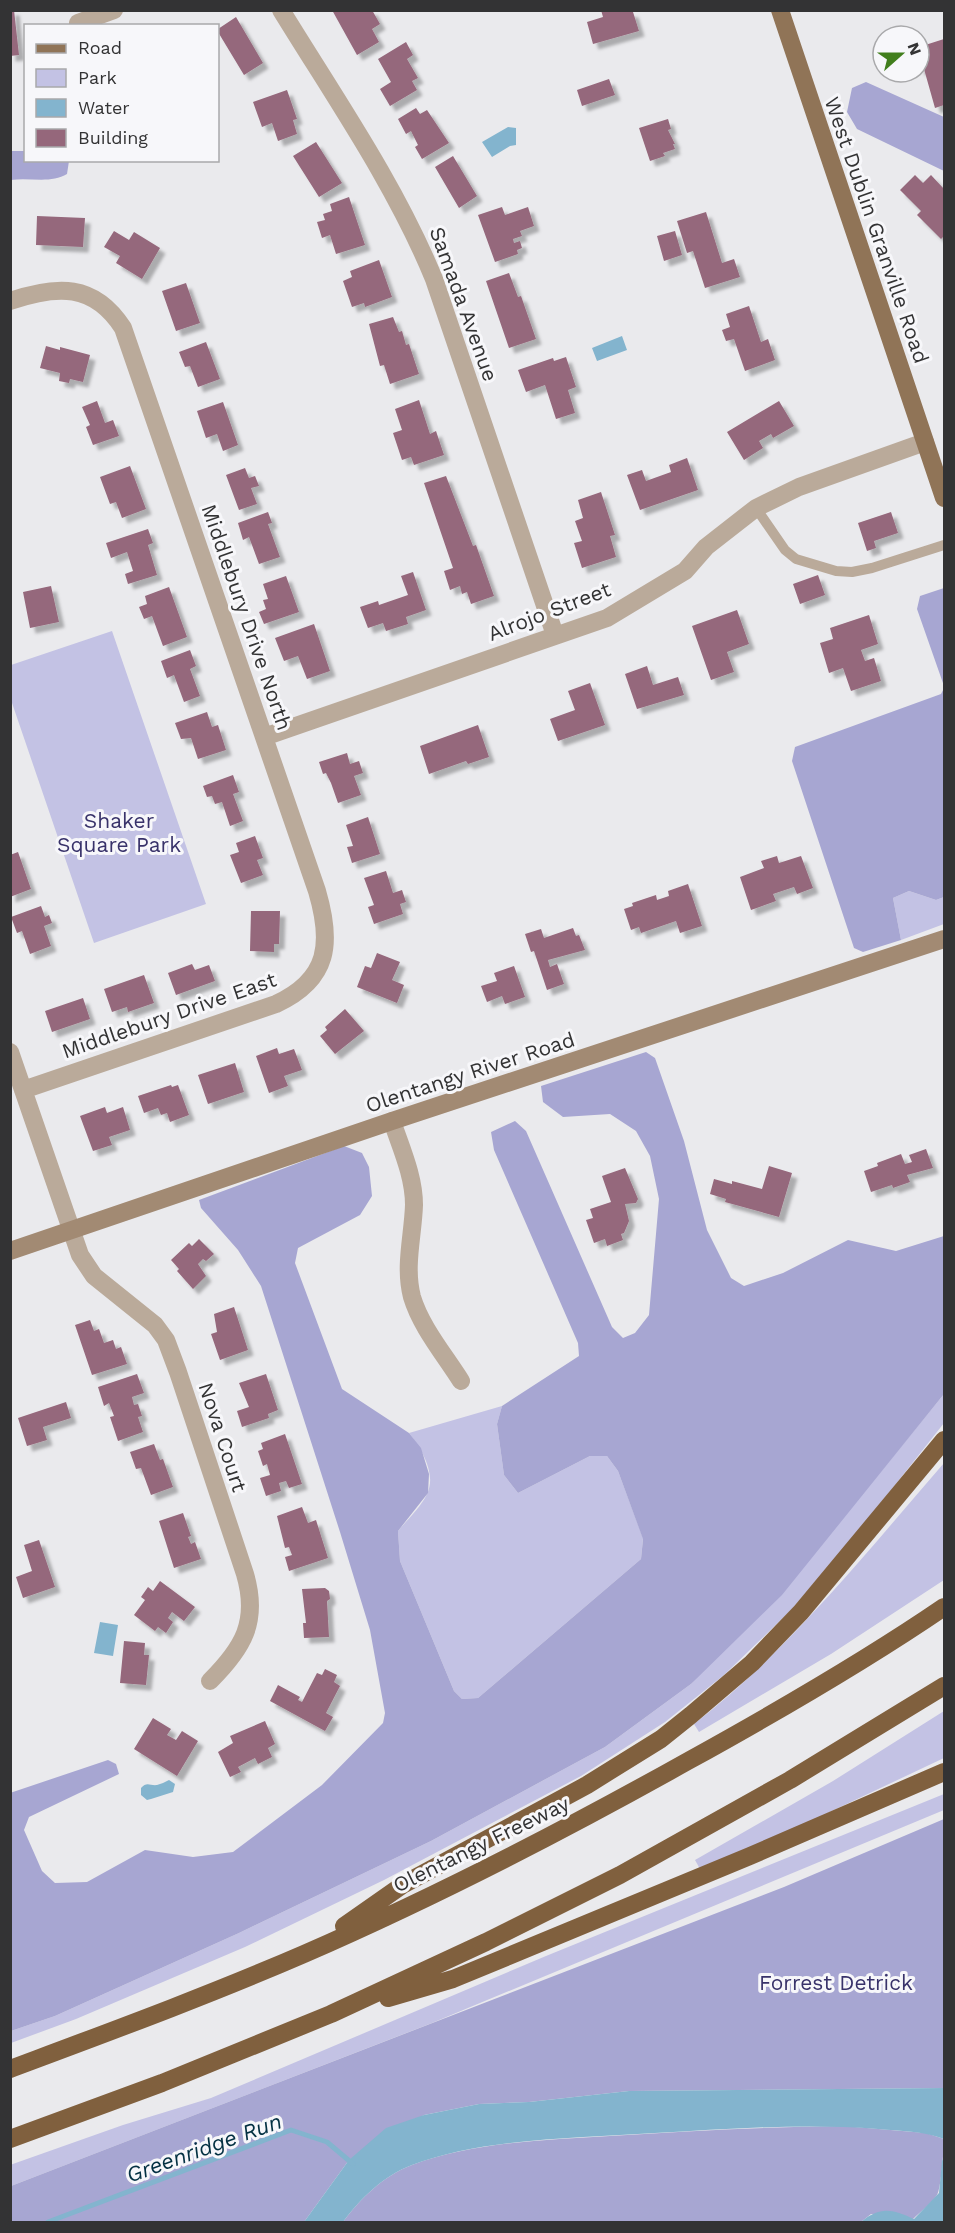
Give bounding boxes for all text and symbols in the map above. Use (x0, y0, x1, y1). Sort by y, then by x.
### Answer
legend (24, 24, 219, 162)
north arrow (871, 24, 931, 84)
text: Road (78, 37, 122, 58)
text: N (904, 40, 926, 58)
text: Park (78, 67, 117, 88)
street label: West Dublin Granville Road (820, 94, 934, 366)
text: Water (78, 97, 130, 118)
text: Building (78, 127, 148, 148)
street label: Samada Avenue (425, 224, 503, 384)
street label: Middlebury Drive North (197, 501, 297, 733)
street label: Alrojo Street (484, 576, 614, 646)
park label: Shaker Square Park (57, 808, 181, 857)
street label: Middlebury Drive East (59, 966, 280, 1063)
street label: Olentangy River Road (362, 1026, 578, 1118)
street label: Nova Court (194, 1379, 253, 1495)
street label: Olentangy Freeway (389, 1790, 573, 1898)
park label: Forrest Detrick (759, 1970, 913, 1995)
water label: Greenridge Run (123, 2108, 285, 2188)

